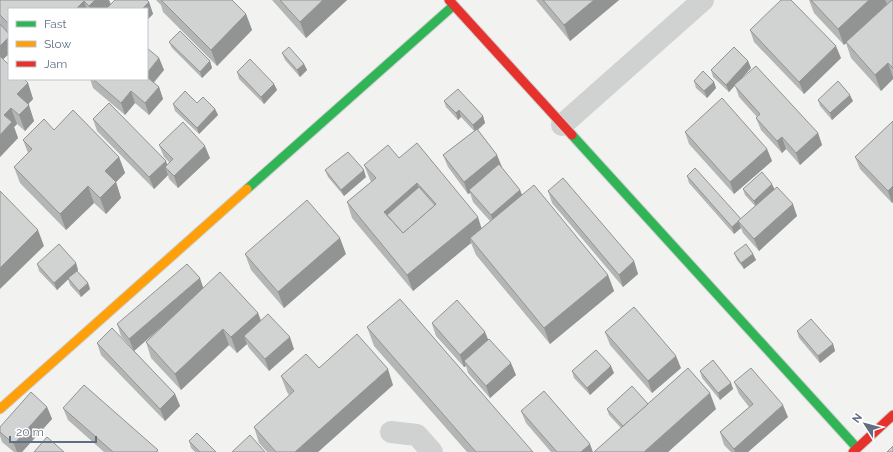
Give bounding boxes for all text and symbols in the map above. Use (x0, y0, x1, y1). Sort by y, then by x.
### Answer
legend (8, 8, 148, 80)
text: Fast (44, 17, 67, 31)
text: Slow (44, 37, 71, 51)
text: Jam (44, 57, 67, 71)
north arrow (845, 404, 885, 444)
text: N (850, 411, 865, 426)
scale bar (10, 418, 96, 444)
text: 20 m (16, 425, 44, 439)

